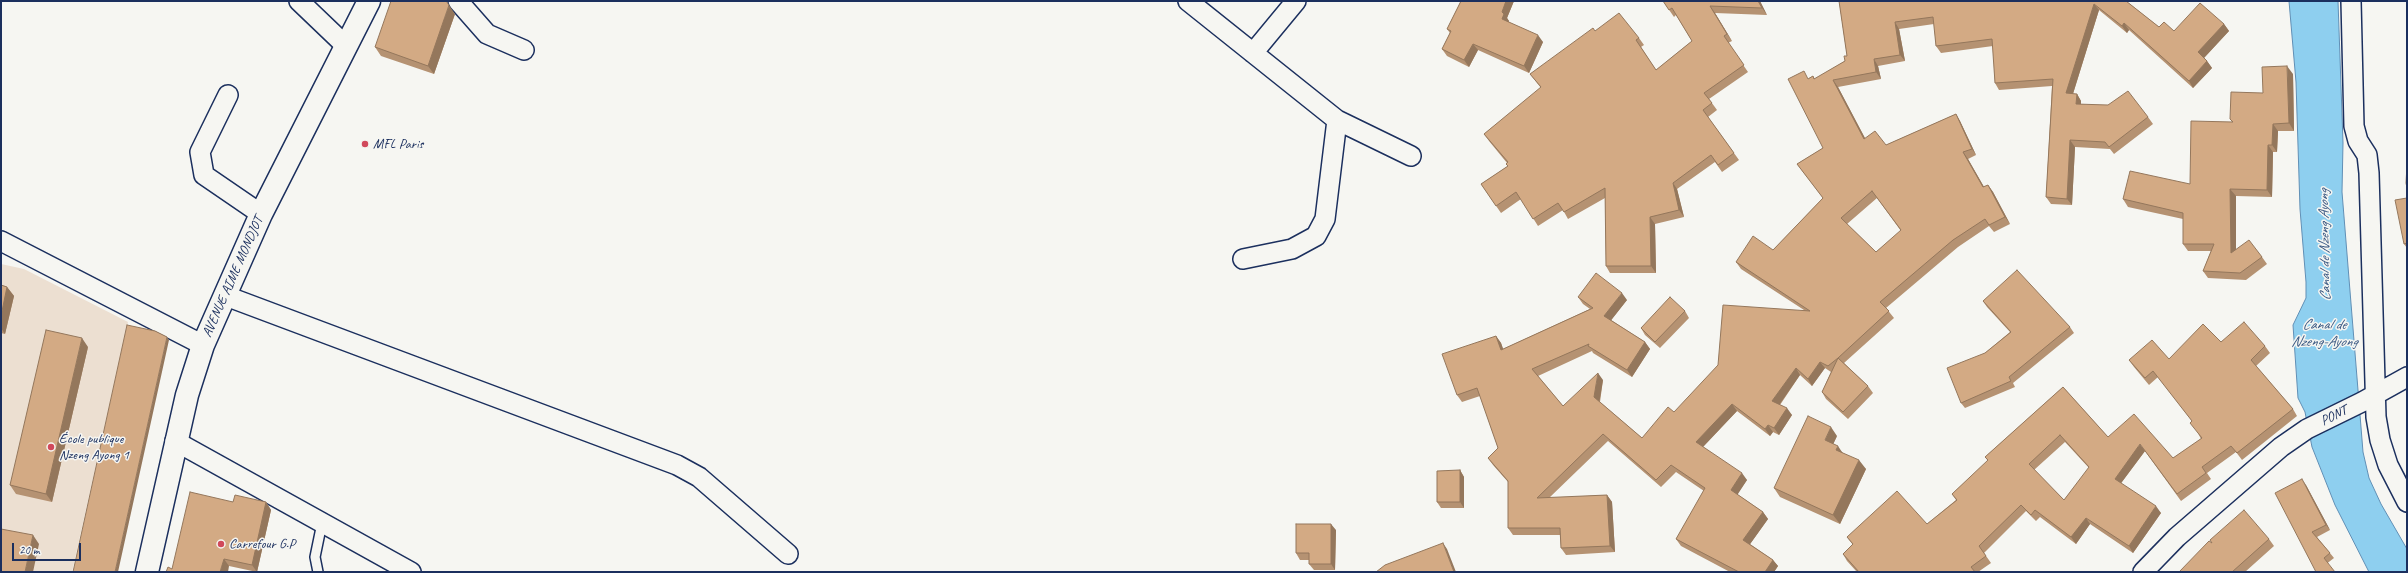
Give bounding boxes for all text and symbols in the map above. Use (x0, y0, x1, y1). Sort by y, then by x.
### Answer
place label: MFL Paris (373, 136, 423, 152)
marker: MFL Paris (360, 139, 370, 149)
water label: Canal de Nzeng Ayong (2315, 189, 2335, 301)
street label: AVENUE AIME MONDJOT (199, 214, 267, 340)
water label: Canal de Nzeng-Ayong (2291, 316, 2357, 351)
street label: PONT (2318, 402, 2350, 430)
place label: École publique Nzeng Ayong 1 (59, 431, 129, 464)
marker: École publique Nzeng Ayong 1 (46, 442, 56, 452)
scale bar (14, 535, 83, 561)
place label: Carrefour G.P (229, 536, 295, 552)
marker: Carrefour G.P (216, 539, 226, 549)
text: 20 m (19, 542, 39, 558)

